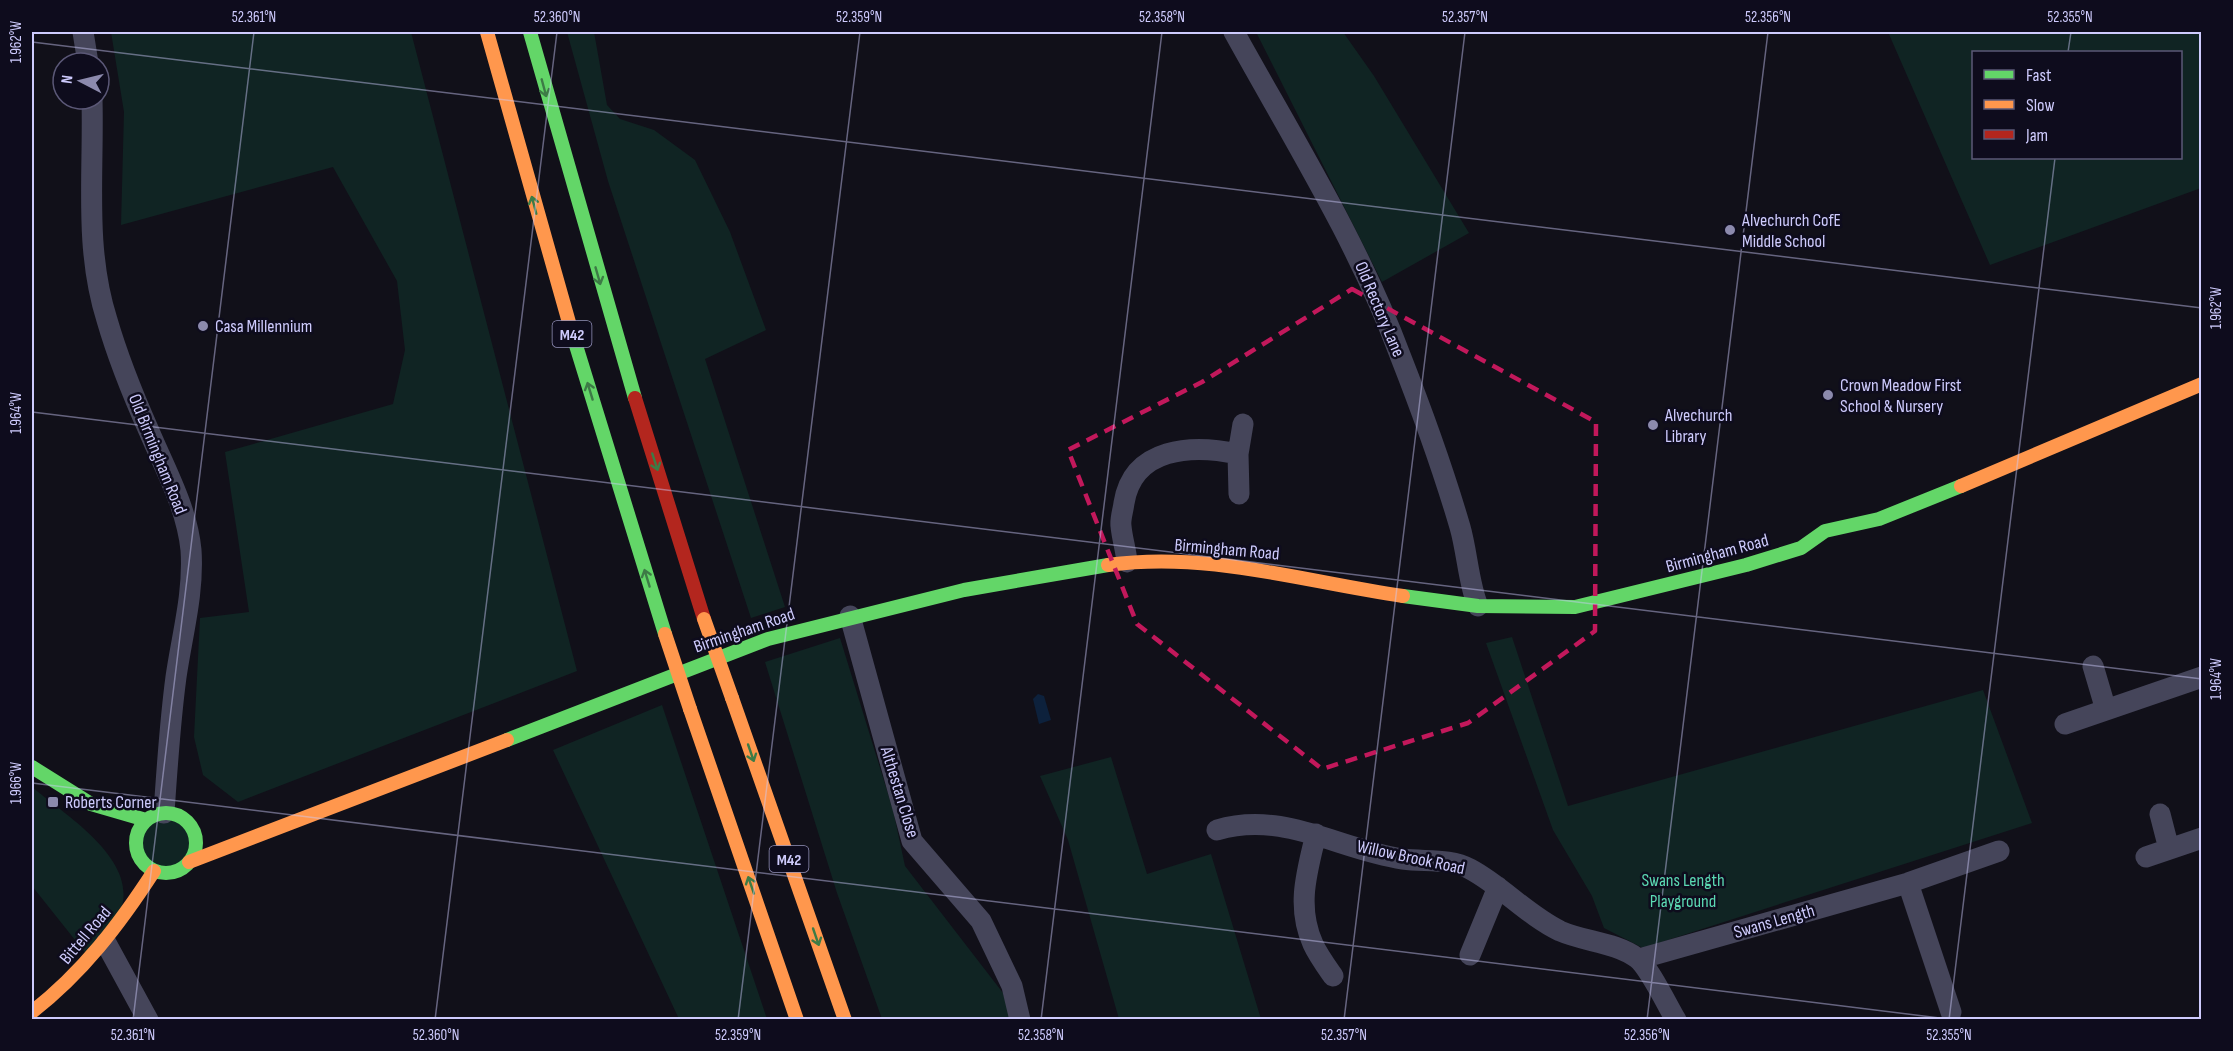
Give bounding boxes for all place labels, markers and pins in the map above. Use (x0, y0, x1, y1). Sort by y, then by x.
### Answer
place label: Alvechurch CofE Middle School (1741, 210, 1841, 252)
marker: Alvechurch CofE Middle School (1723, 223, 1737, 237)
place label: Casa Millennium (215, 316, 312, 337)
marker: Casa Millennium (196, 319, 210, 333)
place label: Crown Meadow First School & Nursery (1840, 375, 1962, 417)
marker: Crown Meadow First School & Nursery (1821, 388, 1835, 402)
place label: Alvechurch Library (1664, 405, 1733, 447)
marker: Alvechurch Library (1646, 418, 1660, 432)
place label: Roberts Corner (65, 792, 157, 813)
marker: Roberts Corner (46, 795, 60, 809)

